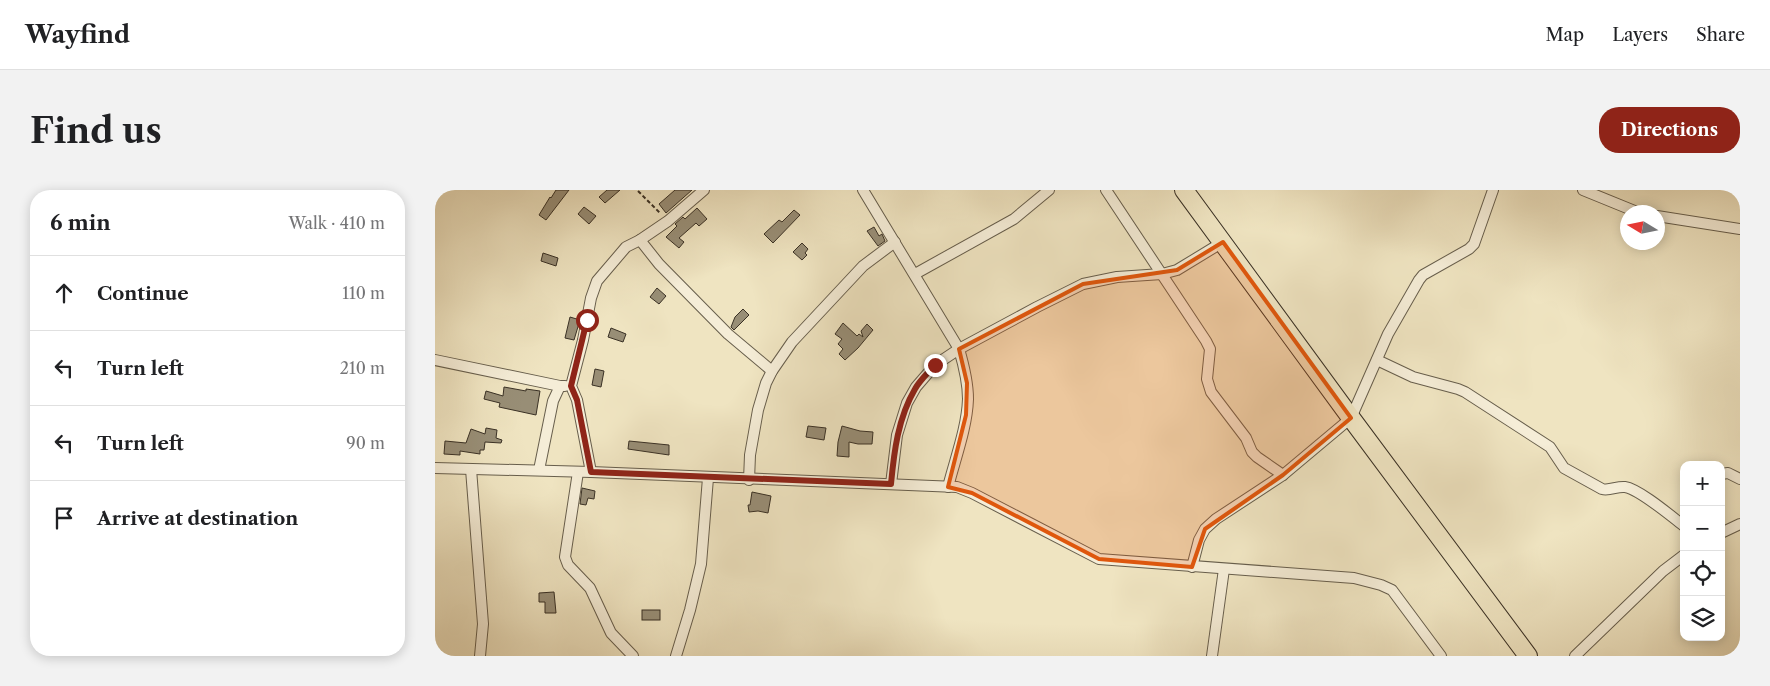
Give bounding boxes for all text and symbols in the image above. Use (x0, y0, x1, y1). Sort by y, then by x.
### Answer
text: Wayfind (25, 20, 130, 49)
text: Map (1546, 24, 1584, 46)
text: Layers (1612, 24, 1668, 46)
text: Share (1696, 24, 1745, 46)
button: Directions (1599, 107, 1740, 153)
text: Find us (30, 109, 162, 152)
north arrow (1620, 205, 1665, 250)
text: 6 min (50, 210, 111, 235)
text: Walk · 410 m (288, 213, 385, 233)
icon: ahead (50, 279, 78, 307)
text: Continue (97, 282, 189, 305)
text: 110 m (342, 283, 385, 303)
route start (576, 309, 599, 332)
icon: left (50, 354, 78, 382)
route end (924, 354, 947, 377)
text: Turn left (97, 357, 184, 380)
text: 210 m (340, 358, 385, 378)
icon: left (50, 429, 78, 457)
text: Turn left (97, 432, 184, 455)
text: 90 m (346, 433, 385, 453)
map controls (1680, 461, 1725, 641)
button: + (1680, 461, 1725, 506)
icon: arrive (50, 504, 78, 532)
button: − (1680, 506, 1725, 551)
text: Arrive at destination (97, 507, 298, 530)
button: locate (1680, 551, 1725, 596)
button: layers (1680, 596, 1725, 641)

